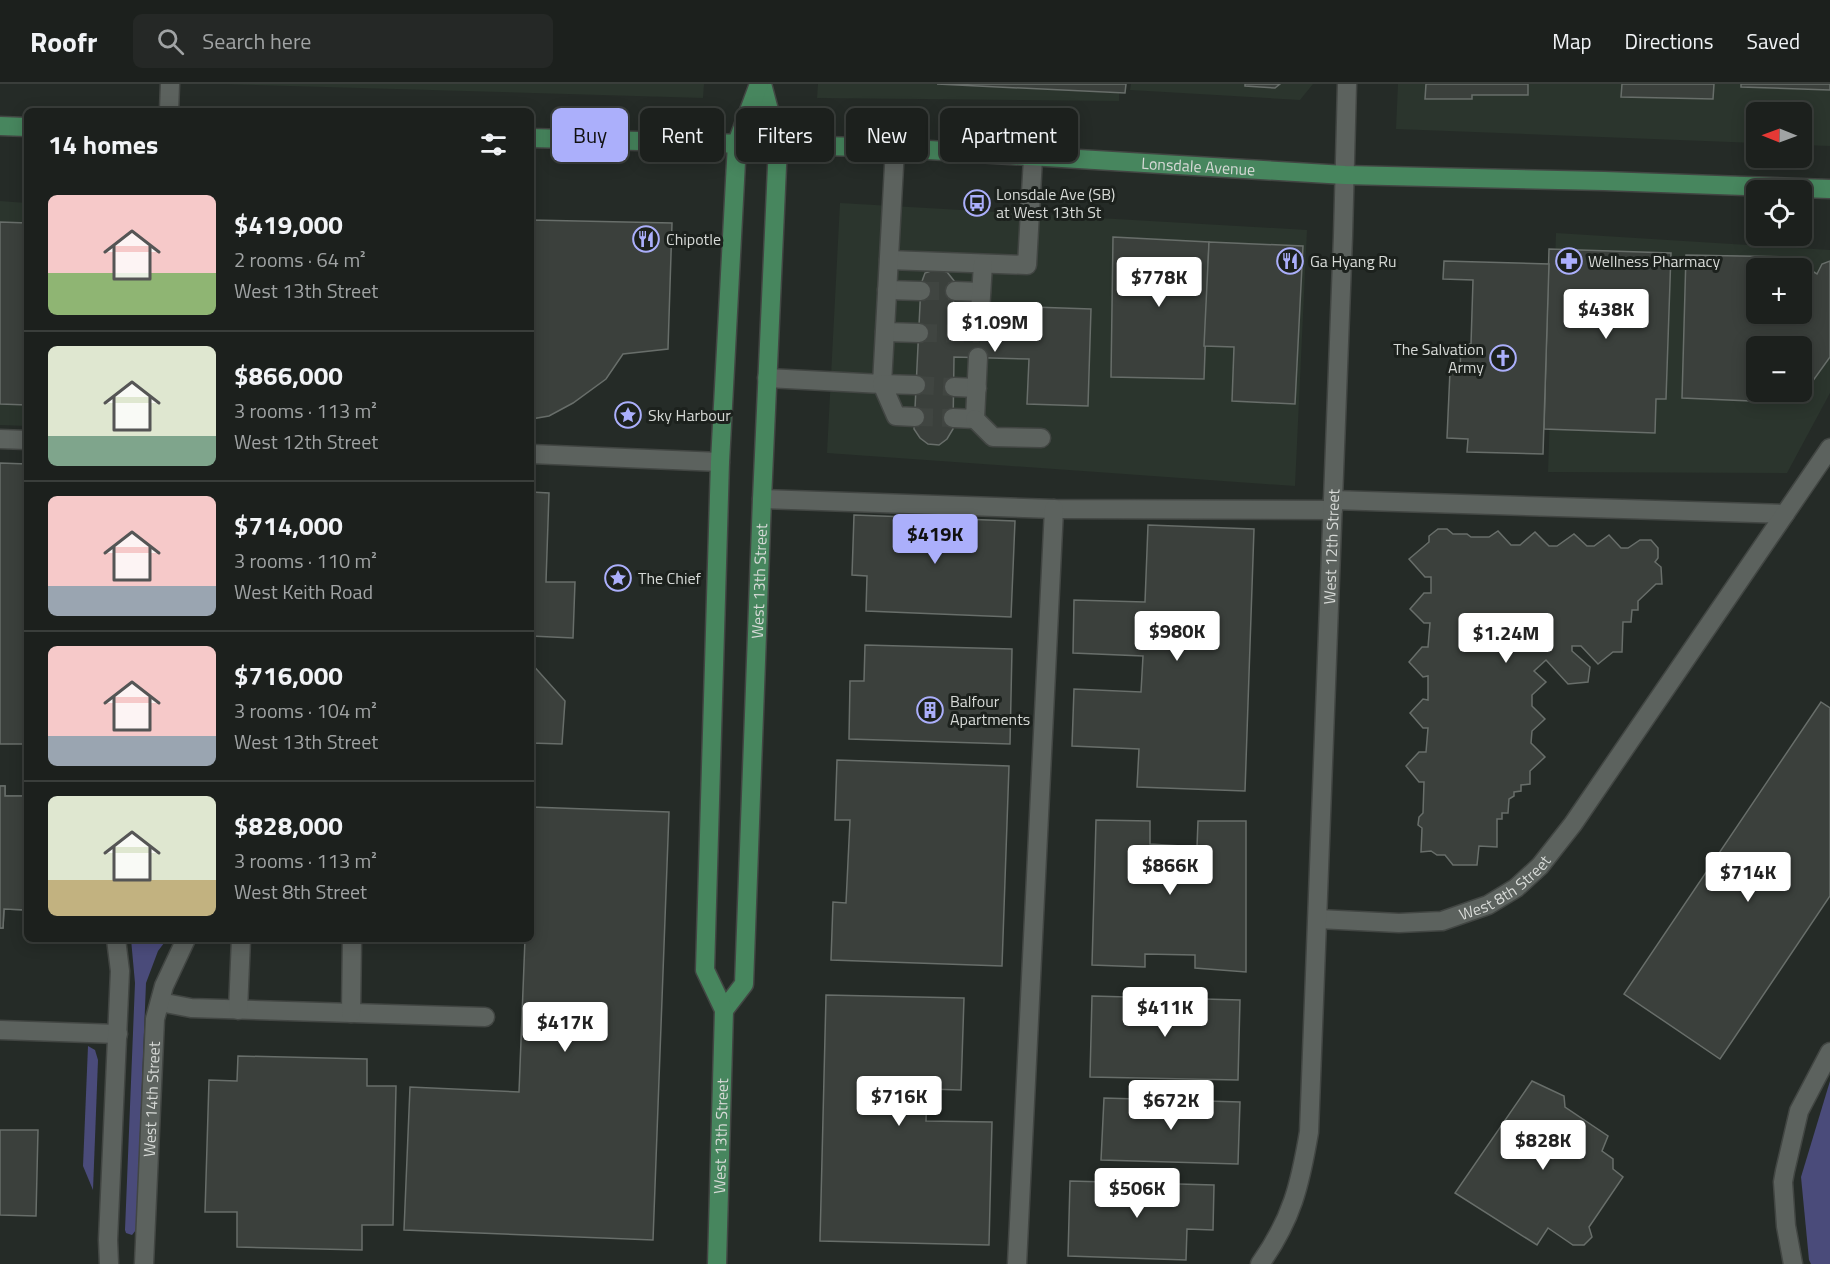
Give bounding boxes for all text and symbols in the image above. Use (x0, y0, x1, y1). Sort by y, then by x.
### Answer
search box (133, 14, 553, 68)
text: Roofr (30, 20, 97, 63)
text: Search here (202, 24, 311, 58)
icon: search (154, 25, 187, 58)
text: Map (1552, 25, 1592, 57)
text: Directions (1625, 25, 1714, 57)
text: Saved (1747, 25, 1800, 57)
north arrow (1746, 102, 1812, 168)
map controls (1746, 102, 1812, 402)
chip: Buy (552, 108, 628, 162)
chip: Rent (640, 108, 724, 162)
chip: Filters (736, 108, 834, 162)
chip: New (846, 108, 928, 162)
chip: Apartment (940, 108, 1078, 162)
text: 14 homes (48, 125, 158, 164)
icon: filters (477, 128, 510, 161)
street label: Lonsdale Avenue (1141, 151, 1256, 182)
button: locate (1746, 180, 1812, 246)
place label: Lonsdale Ave (SB) at West 13th St (996, 182, 1115, 224)
bus stop icon: Lonsdale Ave (SB) at West 13th St (962, 188, 992, 218)
text: $419,000 (234, 205, 343, 244)
icon: home (96, 219, 168, 291)
restaurant icon: Chipotle (631, 224, 661, 254)
place label: Chipotle (666, 227, 721, 251)
text: 2 rooms · 64 m² (234, 244, 366, 275)
restaurant icon: Ga Hyang Ru (1275, 246, 1305, 276)
pharmacy icon: Wellness Pharmacy (1554, 246, 1584, 276)
place label: Ga Hyang Ru (1310, 249, 1396, 273)
place label: Wellness Pharmacy (1588, 249, 1720, 273)
pin: $778K (1117, 257, 1201, 308)
button: + (1746, 258, 1812, 324)
text: $778K (1131, 261, 1187, 292)
text: West 13th Street (234, 275, 378, 306)
pin: $438K (1564, 289, 1648, 340)
text: $438K (1578, 293, 1634, 324)
pin: $1.09M (946, 302, 1044, 353)
text: $1.09M (961, 306, 1029, 337)
button: − (1746, 336, 1812, 402)
place label: The Salvation Army (1393, 337, 1484, 379)
church icon: The Salvation Army (1488, 343, 1518, 373)
text: $866,000 (234, 356, 343, 395)
icon: home (96, 370, 168, 442)
text: 3 rooms · 113 m² (234, 395, 377, 426)
place icon: Sky Harbour (613, 400, 643, 430)
place label: Sky Harbour (648, 403, 731, 427)
text: West 12th Street (234, 426, 378, 457)
street label: West 12th Street (1317, 488, 1345, 605)
text: $714,000 (234, 506, 343, 545)
pin: $419K (893, 514, 977, 565)
text: $419K (907, 518, 963, 549)
icon: home (96, 520, 168, 592)
street label: West 13th Street (745, 523, 773, 639)
text: 3 rooms · 110 m² (234, 545, 377, 576)
place icon: The Chief (603, 563, 633, 593)
place label: The Chief (638, 566, 701, 590)
text: West Keith Road (234, 576, 373, 607)
pin: $980K (1135, 611, 1219, 662)
pin: $1.24M (1457, 613, 1555, 664)
text: $980K (1149, 615, 1205, 646)
text: $1.24M (1472, 617, 1540, 648)
text: $716,000 (234, 656, 343, 695)
icon: home (96, 670, 168, 742)
place label: Balfour Apartments (950, 689, 1030, 731)
text: 3 rooms · 104 m² (234, 695, 377, 726)
building icon: Balfour Apartments (915, 695, 945, 725)
text: West 13th Street (234, 726, 378, 757)
text: $828,000 (234, 806, 343, 845)
icon: home (96, 820, 168, 892)
text: 3 rooms · 113 m² (234, 845, 377, 876)
pin: $866K (1128, 845, 1212, 896)
text: $866K (1142, 849, 1198, 880)
street label: West 8th Street (1456, 850, 1557, 926)
pin: $714K (1706, 852, 1790, 903)
text: $714K (1720, 856, 1776, 887)
text: West 8th Street (234, 876, 367, 907)
pin: $411K (1123, 987, 1207, 1038)
text: $411K (1137, 991, 1193, 1022)
pin: $417K (523, 1002, 607, 1053)
text: $417K (537, 1006, 593, 1037)
street label: West 14th Street (137, 1041, 166, 1157)
pin: $716K (857, 1076, 941, 1127)
street label: West 13th Street (707, 1078, 734, 1194)
text: $716K (871, 1080, 927, 1111)
pin: $672K (1129, 1080, 1213, 1131)
text: $672K (1143, 1084, 1199, 1115)
pin: $828K (1501, 1120, 1585, 1171)
text: $828K (1515, 1124, 1571, 1155)
pin: $506K (1095, 1168, 1179, 1219)
text: $506K (1109, 1172, 1165, 1203)

